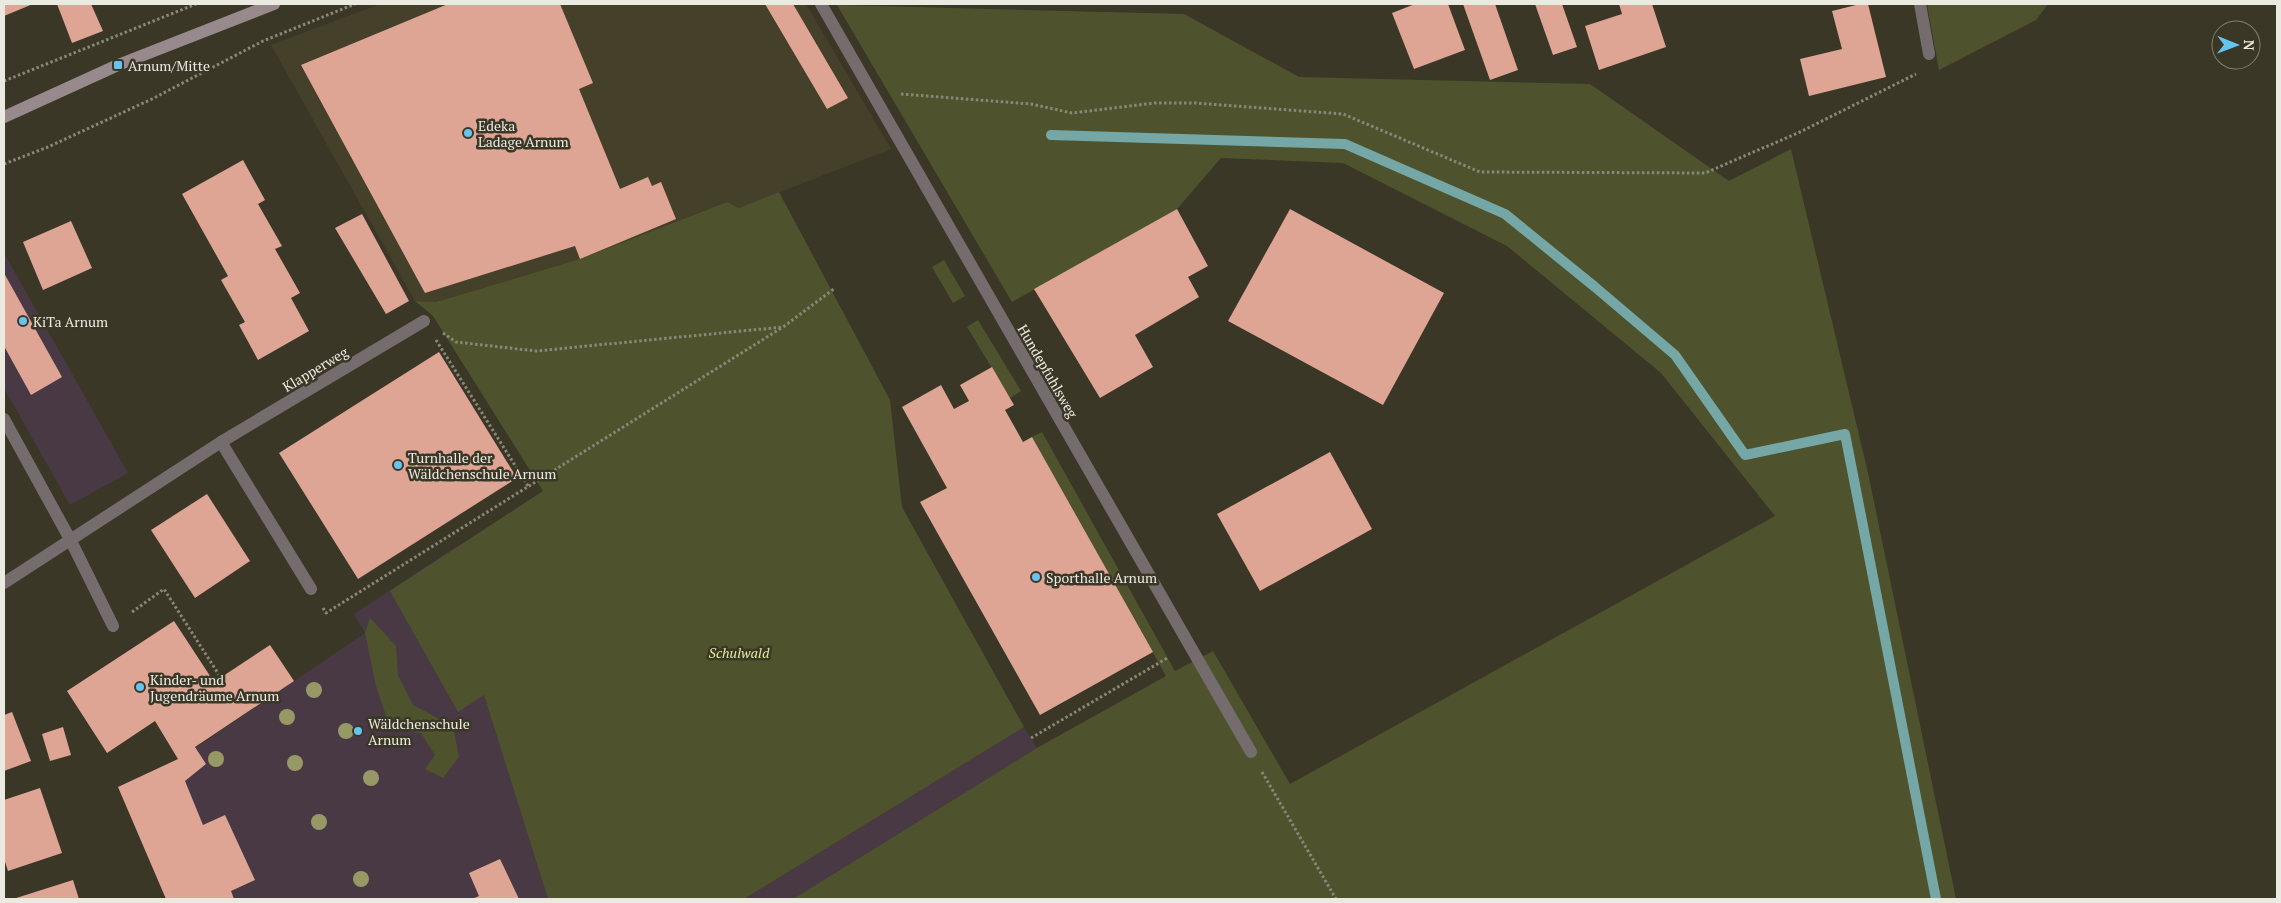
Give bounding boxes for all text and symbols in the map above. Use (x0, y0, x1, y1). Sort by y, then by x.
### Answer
north arrow (2211, 20, 2261, 70)
text: N (2240, 40, 2259, 51)
place label: Arnum/Mitte (128, 56, 210, 75)
marker: Arnum/Mitte (112, 59, 124, 71)
place label: Edeka Ladage Arnum (478, 116, 569, 151)
marker: Edeka Ladage Arnum (462, 127, 474, 139)
place label: KiTa Arnum (33, 312, 108, 331)
marker: KiTa Arnum (17, 315, 29, 327)
street label: Hundepfuhlsweg (1014, 321, 1083, 422)
street label: Klapperweg (279, 342, 352, 396)
place label: Turnhalle der Wäldchenschule Arnum (408, 448, 556, 483)
marker: Turnhalle der Wäldchenschule Arnum (392, 459, 404, 471)
place label: Sporthalle Arnum (1046, 568, 1157, 587)
marker: Sporthalle Arnum (1030, 571, 1042, 583)
park label: Schulwald (709, 643, 770, 662)
place label: Kinder- und Jugendräume Arnum (150, 670, 279, 705)
marker: Kinder- und Jugendräume Arnum (134, 681, 146, 693)
place label: Wäldchenschule Arnum (368, 714, 470, 749)
marker: Wäldchenschule Arnum (352, 725, 364, 737)

